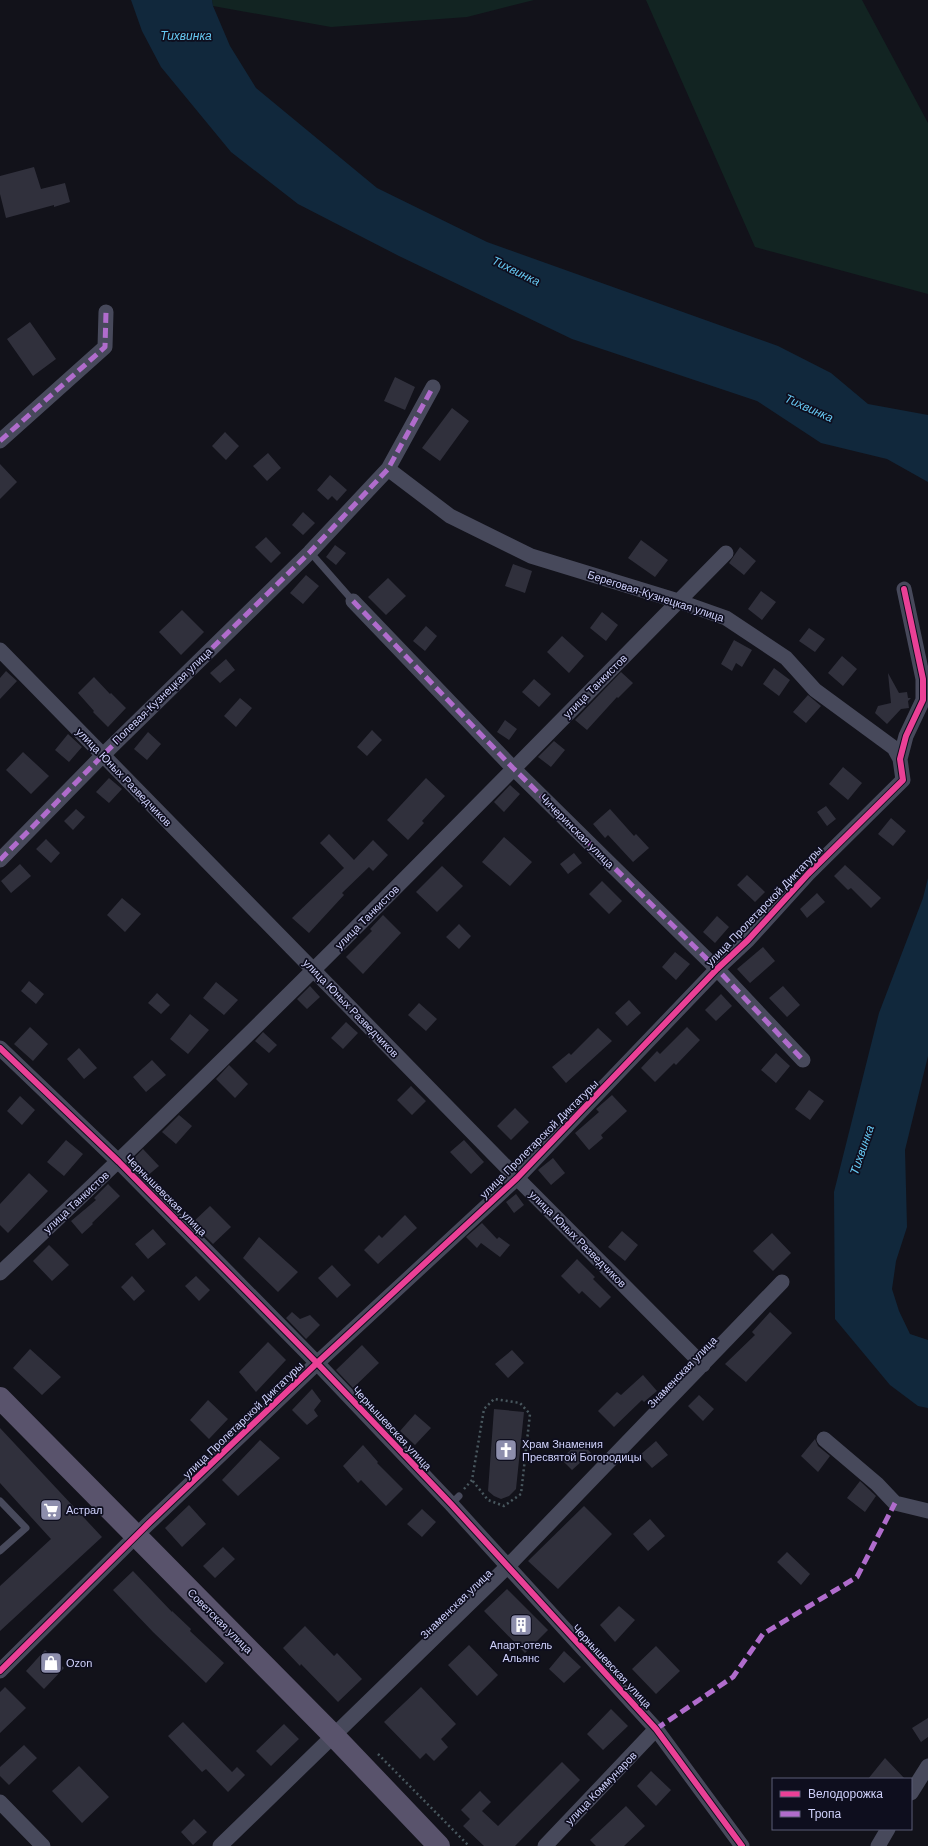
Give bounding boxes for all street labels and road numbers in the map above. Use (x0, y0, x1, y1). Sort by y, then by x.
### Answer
street label: Береговая-Кузнецкая улица (586, 568, 727, 624)
street label: Полевая-Кузнецкая улица (110, 645, 215, 747)
street label: улица Танкистов (561, 652, 629, 720)
street label: улица Юных Разведчиков (74, 725, 174, 829)
street label: Чичеринская улица (538, 792, 617, 871)
street label: улица Пролетарской Диктатуры (703, 843, 825, 968)
street label: улица Танкистов (333, 883, 401, 951)
street label: улица Юных Разведчиков (301, 956, 401, 1060)
street label: улица Пролетарской Диктатуры (477, 1077, 601, 1201)
street label: Чернышевская улица (123, 1152, 210, 1239)
street label: улица Танкистов (41, 1169, 111, 1235)
street label: улица Юных Разведчиков (527, 1188, 629, 1290)
street label: Знаменская улица (645, 1333, 720, 1410)
street label: улица Пролетарской Диктатуры (181, 1359, 306, 1481)
street label: Чернышевская улица (350, 1384, 435, 1473)
street label: Знаменская улица (418, 1566, 495, 1641)
street label: Советская улица (185, 1586, 255, 1656)
street label: Чернышевская улица (570, 1622, 655, 1711)
street label: улица Коммунаров (563, 1749, 639, 1827)

